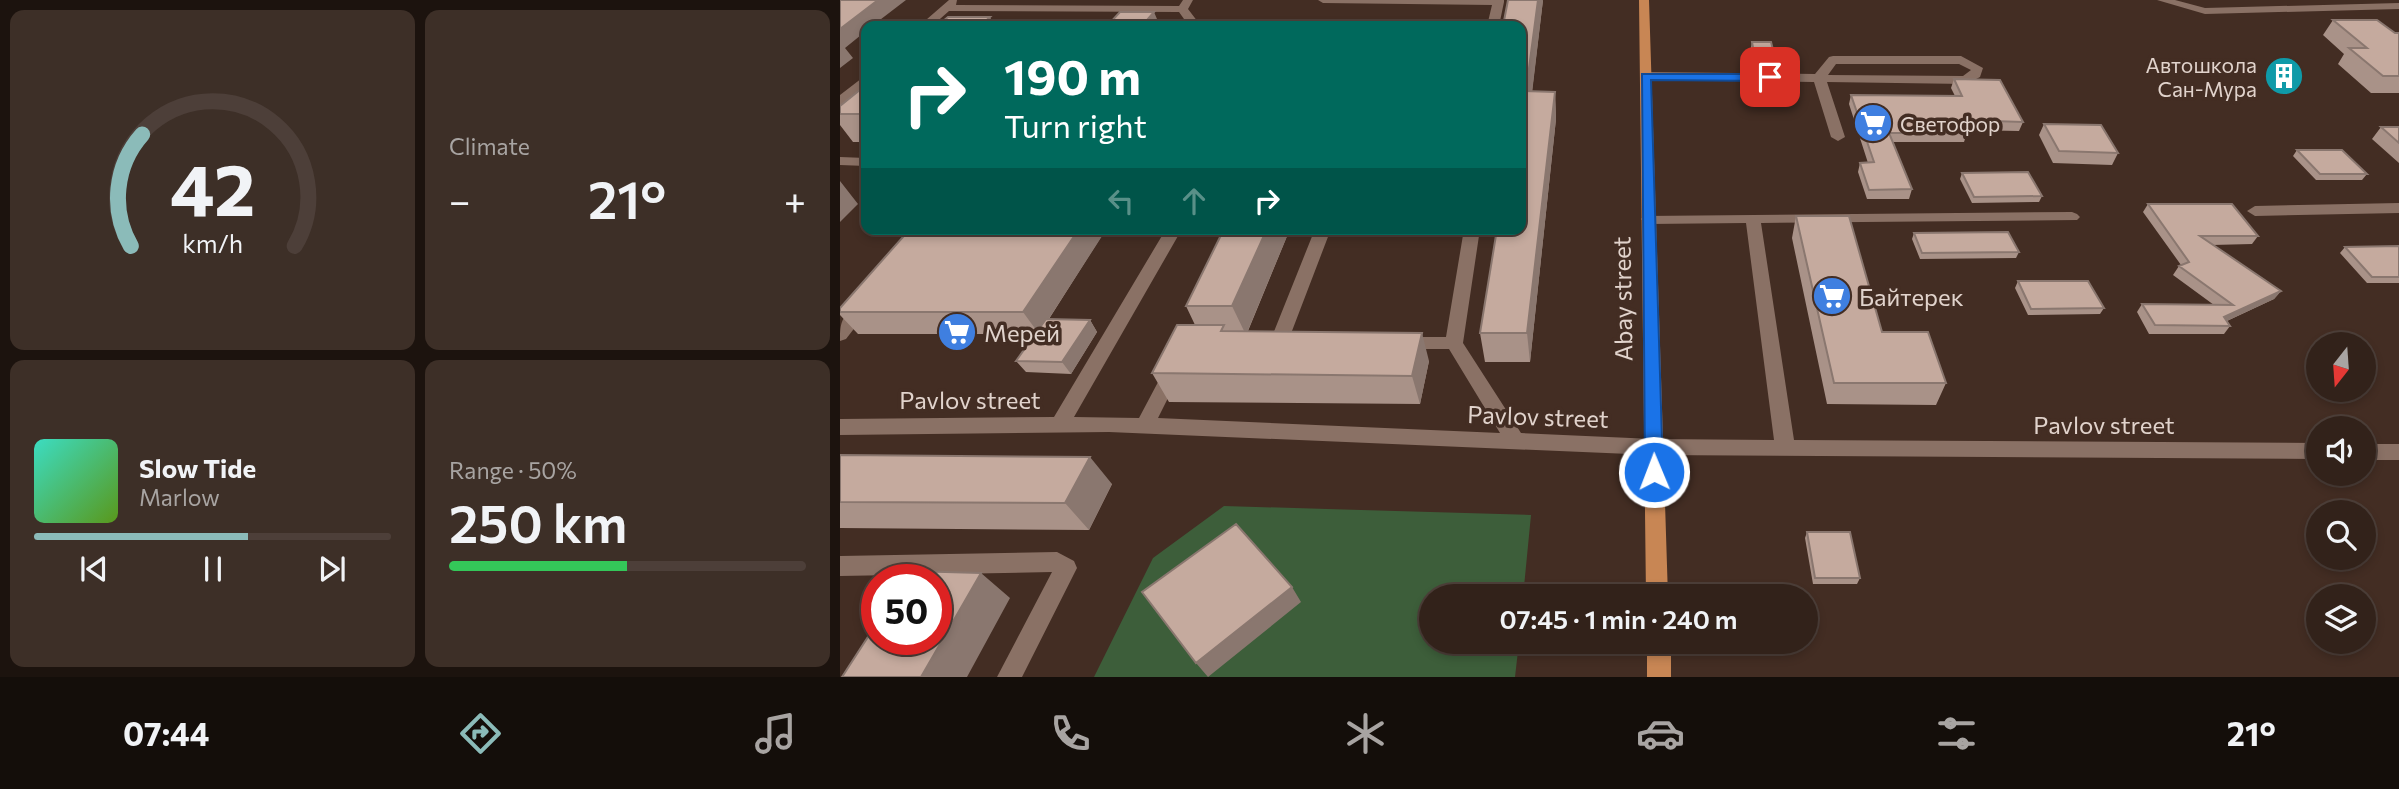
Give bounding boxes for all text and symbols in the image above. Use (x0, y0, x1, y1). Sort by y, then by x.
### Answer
text: 190 m (1004, 45, 1141, 105)
pin (1740, 47, 1800, 107)
icon: right (889, 49, 980, 140)
place label: Автошкола Сан-Мура (2145, 52, 2257, 101)
building icon: Автошкола Сан-Мура (2263, 55, 2305, 97)
icon: arrive (1751, 58, 1789, 96)
supermarket icon: Светофор (1852, 102, 1894, 144)
text: Turn right (1004, 105, 1147, 145)
place label: Светофор (1900, 111, 2000, 136)
text: Climate (449, 132, 530, 160)
text: 42 (170, 142, 255, 231)
text: 21° (588, 166, 666, 230)
text: − (449, 176, 471, 223)
text: + (784, 176, 806, 223)
icon: left (1102, 182, 1140, 220)
icon: ahead (1175, 182, 1213, 220)
icon: right (1248, 182, 1286, 220)
text: km/h (182, 228, 243, 258)
street label: Abay street (1606, 236, 1638, 362)
supermarket icon: Байтерек (1811, 275, 1853, 317)
place label: Байтерек (1859, 282, 1964, 311)
supermarket icon: Мерей (936, 311, 978, 353)
place label: Мерей (984, 318, 1060, 347)
north arrow (2306, 332, 2376, 402)
map controls (2306, 332, 2376, 654)
street label: Pavlov street (899, 385, 1041, 414)
street label: Pavlov street (1467, 399, 1609, 433)
street label: Pavlov street (2033, 410, 2175, 439)
button: sound (2306, 416, 2376, 486)
position arrow (1617, 435, 1691, 509)
text: Slow Tide (139, 452, 256, 483)
text: Range · 50% (449, 456, 577, 484)
text: Marlow (139, 483, 220, 511)
text: 250 km (449, 490, 627, 554)
button: search (2306, 500, 2376, 570)
icon: previous (75, 550, 113, 588)
icon: pause (194, 550, 232, 588)
icon: next (313, 550, 351, 588)
speed limit sign: 50 (861, 564, 952, 655)
button: layers (2306, 584, 2376, 654)
text: 07:45 · 1 min · 240 m (1500, 603, 1737, 634)
icon: directions (456, 709, 505, 758)
icon: music (751, 709, 800, 758)
icon: phone (1046, 709, 1095, 758)
icon: climate (1341, 709, 1390, 758)
icon: car (1636, 709, 1685, 758)
icon: filters (1932, 709, 1981, 758)
text: 07:44 (123, 713, 209, 753)
text: 21° (2227, 713, 2276, 753)

